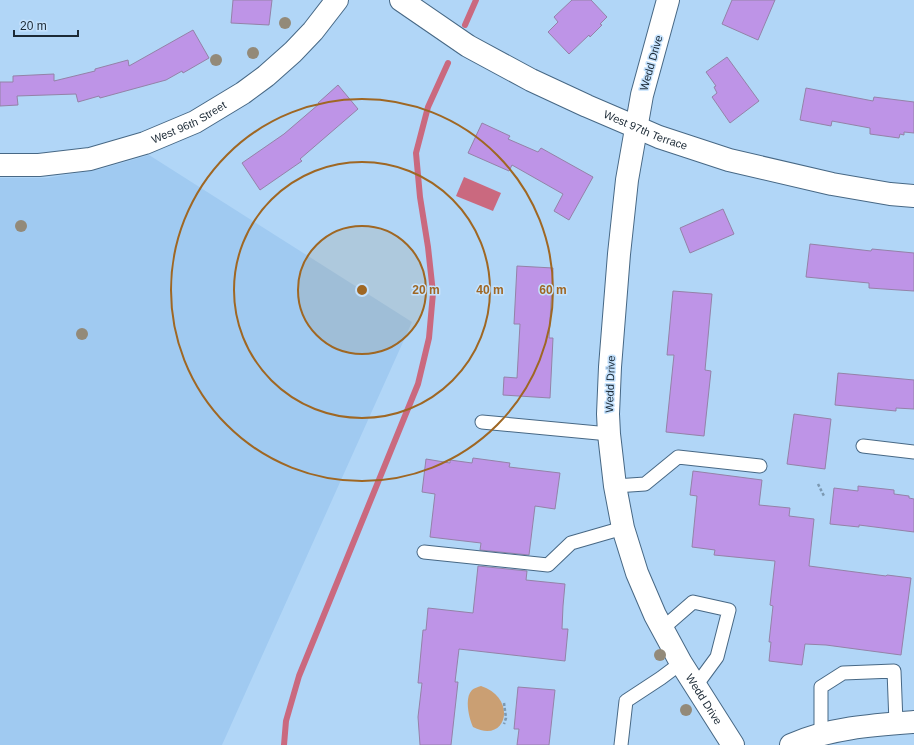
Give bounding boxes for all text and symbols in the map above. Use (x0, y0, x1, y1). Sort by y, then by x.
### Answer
scale bar (14, 12, 78, 38)
text: 20 m (20, 19, 47, 33)
street label: Wedd Drive (637, 34, 665, 92)
street label: West 96th Street (150, 99, 228, 146)
street label: West 97th Terrace (602, 108, 689, 152)
centre of rings (355, 283, 369, 297)
text: 20 m (412, 283, 440, 297)
text: 40 m (476, 283, 504, 297)
text: 60 m (539, 283, 567, 297)
street label: Wedd Drive (603, 355, 617, 413)
street label: Wedd Drive (684, 672, 724, 727)

